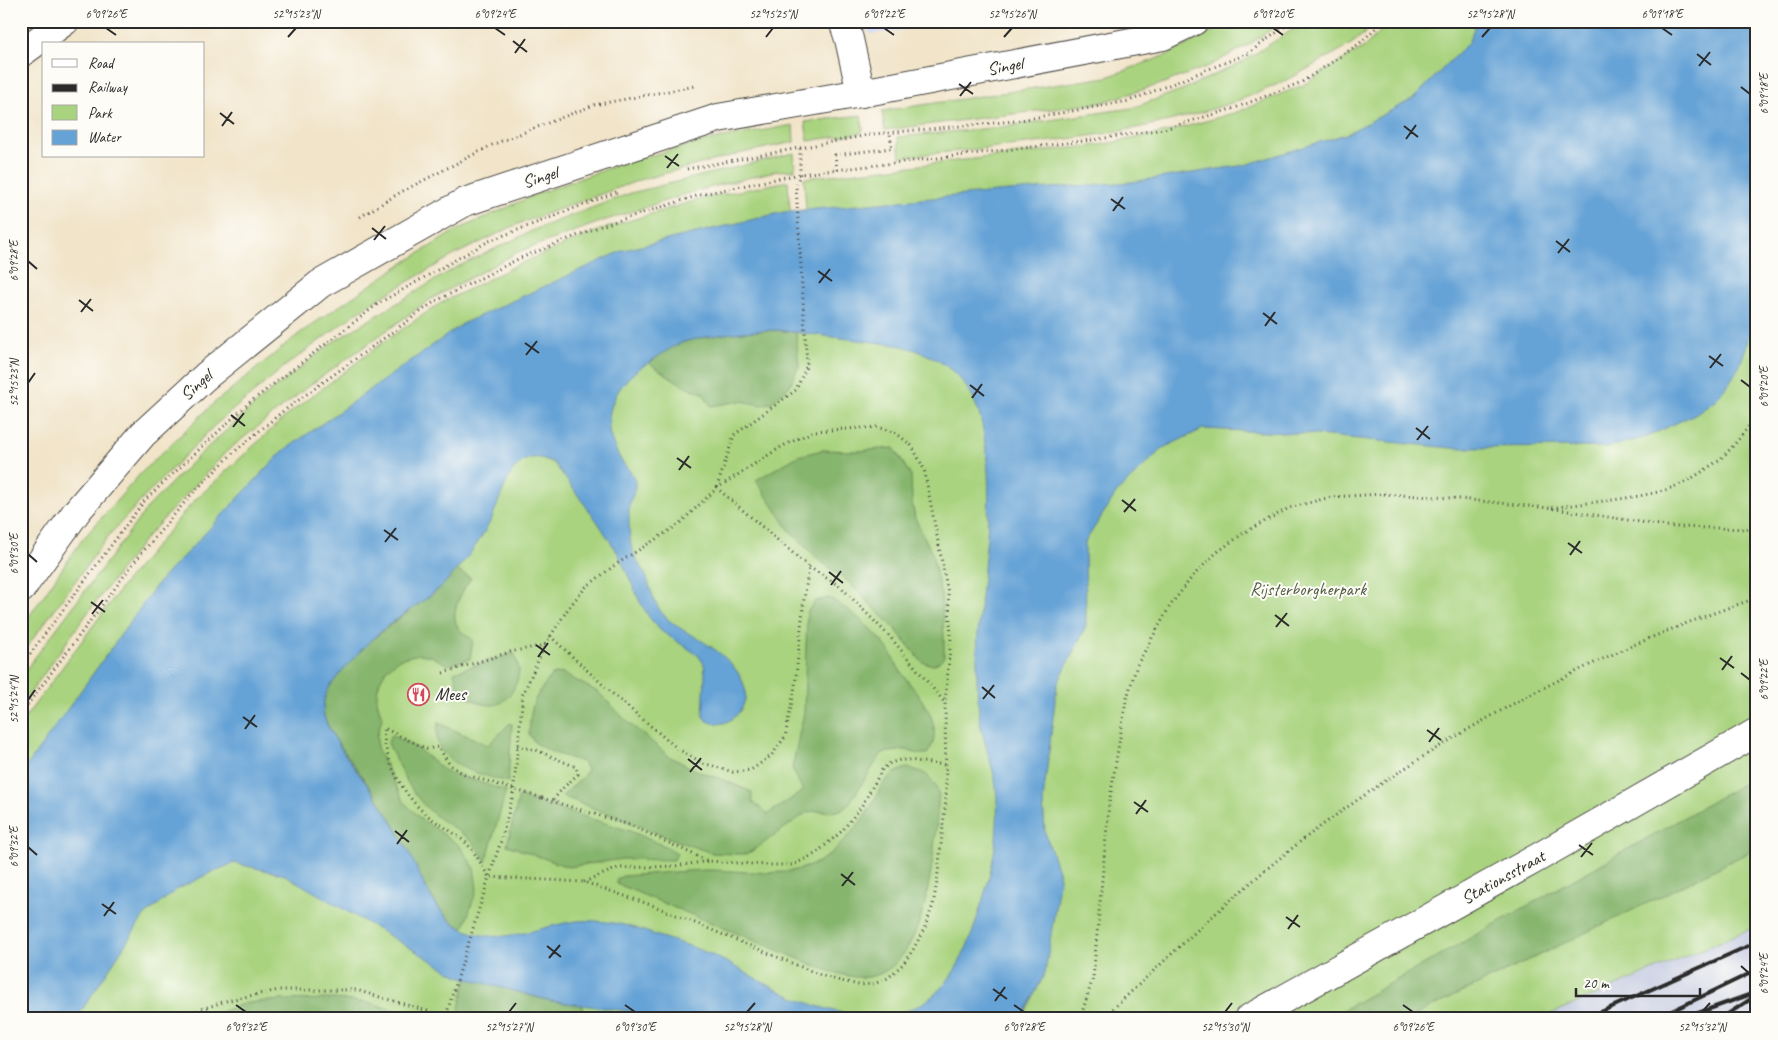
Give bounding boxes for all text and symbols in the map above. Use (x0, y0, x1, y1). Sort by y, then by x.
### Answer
text: 6°09'26"E (86, 6, 128, 22)
text: 52°15'23"N (272, 6, 321, 22)
text: 6°09'24"E (475, 6, 517, 22)
text: 52°15'25"N (749, 6, 798, 22)
text: 6°09'22"E (864, 6, 906, 22)
text: 52°15'26"N (988, 6, 1037, 22)
text: 6°09'20"E (1253, 6, 1295, 22)
text: 52°15'28"N (1466, 6, 1515, 22)
text: 6°09'18"E (1642, 6, 1684, 22)
legend (42, 42, 205, 158)
street label: Singel (985, 51, 1028, 80)
text: Road (88, 54, 115, 73)
text: 6°09'18"E (1756, 72, 1772, 115)
text: Railway (88, 78, 129, 97)
text: Park (88, 104, 113, 123)
text: Water (88, 128, 122, 147)
street label: Singel (520, 160, 563, 193)
text: 6°09'28"E (6, 239, 22, 282)
text: 52°15'23"N (6, 358, 22, 407)
street label: Singel (175, 363, 219, 405)
text: 6°09'20"E (1756, 365, 1772, 408)
text: 6°09'30"E (6, 532, 22, 575)
park label: Rijsterborgherpark (1250, 578, 1367, 600)
text: 6°09'22"E (1756, 658, 1772, 701)
text: 52°15'24"N (6, 675, 22, 724)
restaurant icon: Mees (407, 682, 431, 706)
place label: Mees (435, 683, 468, 705)
text: 6°09'32"E (6, 825, 22, 868)
street label: Stationsstraat (1457, 844, 1551, 909)
text: 6°09'24"E (1756, 952, 1772, 995)
scale bar (1576, 965, 1699, 997)
text: 20 m (1583, 974, 1610, 993)
text: 6°09'32"E (226, 1019, 268, 1035)
text: 52°15'27"N (485, 1019, 534, 1035)
text: 6°09'30"E (615, 1019, 657, 1035)
text: 52°15'28"N (723, 1019, 772, 1035)
text: 6°09'28"E (1004, 1019, 1046, 1035)
text: 52°15'30"N (1201, 1019, 1250, 1035)
text: 6°09'26"E (1393, 1019, 1435, 1035)
text: 52°15'32"N (1678, 1019, 1727, 1035)

